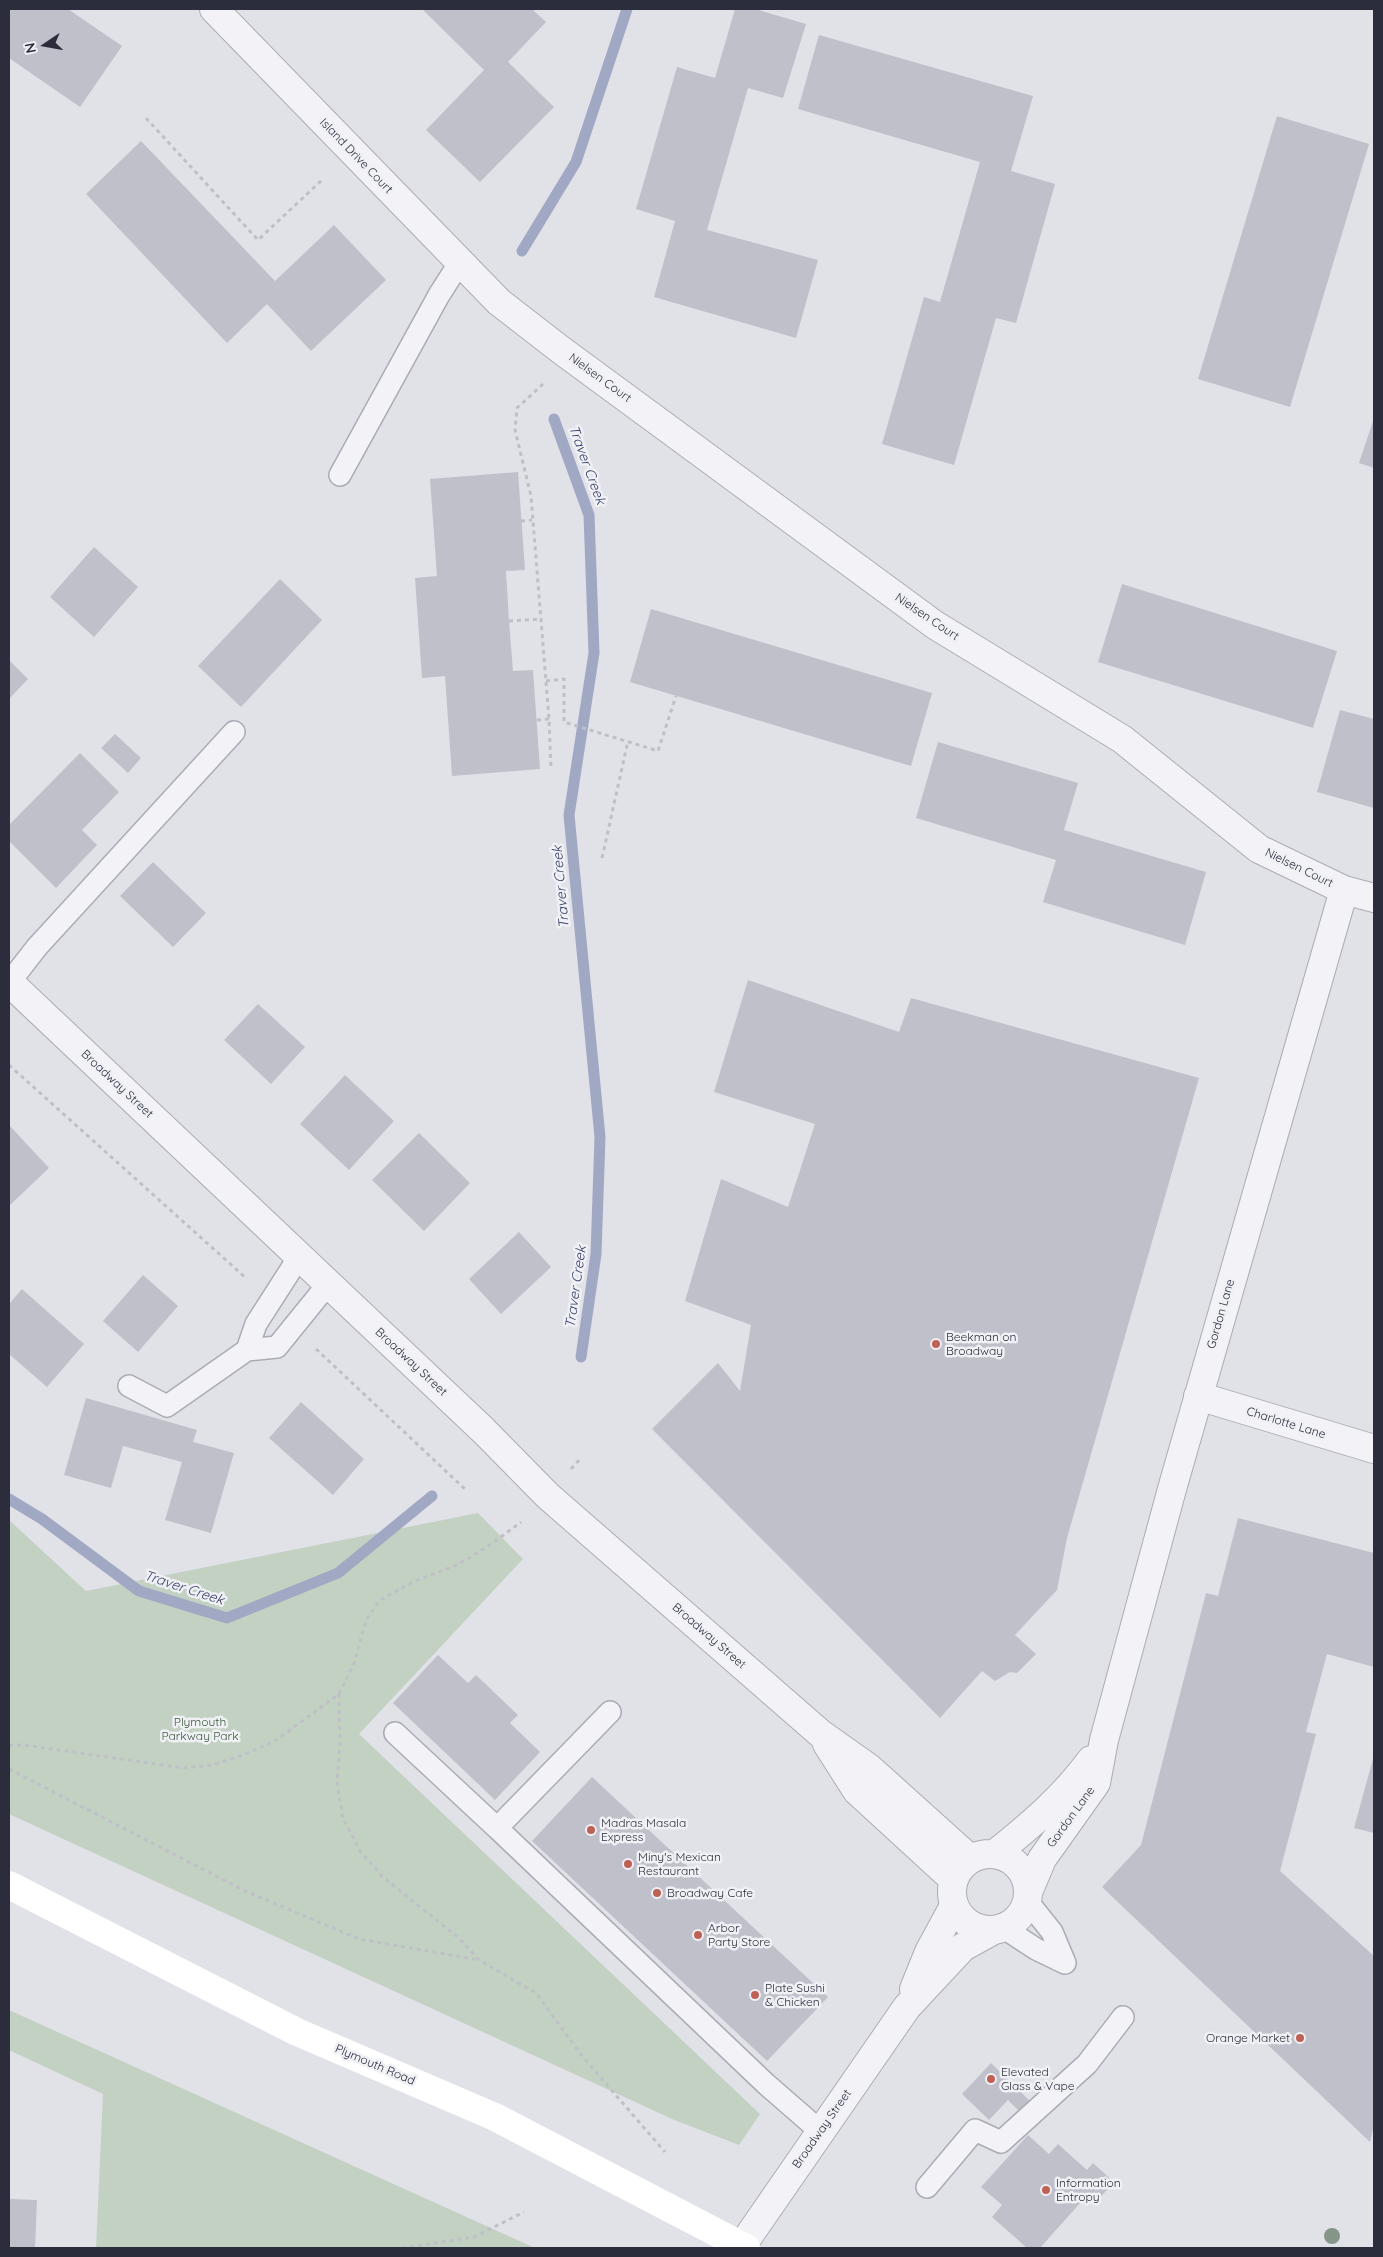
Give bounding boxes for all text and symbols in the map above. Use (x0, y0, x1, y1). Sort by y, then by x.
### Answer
north arrow (20, 20, 70, 70)
text: N (20, 41, 40, 55)
street label: Island Drive Court (316, 115, 396, 197)
street label: Nielsen Court (566, 350, 634, 406)
water label: Traver Creek (565, 423, 609, 507)
street label: Nielsen Court (892, 590, 962, 644)
water label: Traver Creek (549, 845, 573, 929)
street label: Nielsen Court (1263, 845, 1335, 891)
street label: Broadway Street (78, 1047, 156, 1121)
water label: Traver Creek (562, 1245, 590, 1329)
street label: Gordon Lane (1204, 1277, 1238, 1351)
street label: Broadway Street (372, 1325, 450, 1399)
place label: Beekman on Broadway (946, 1330, 1016, 1358)
marker: Beekman on Broadway (930, 1338, 942, 1350)
street label: Charlotte Lane (1245, 1404, 1327, 1442)
water label: Traver Creek (142, 1567, 226, 1609)
street label: Broadway Street (669, 1600, 749, 1672)
park label: Plymouth Parkway Park (161, 1715, 239, 1743)
street label: Gordon Lane (1044, 1784, 1098, 1850)
place label: Madras Masala Express (601, 1816, 686, 1844)
marker: Madras Masala Express (585, 1824, 597, 1836)
place label: Miny's Mexican Restaurant (638, 1850, 721, 1878)
marker: Miny's Mexican Restaurant (622, 1858, 634, 1870)
place label: Broadway Cafe (667, 1886, 753, 1900)
marker: Broadway Cafe (651, 1887, 663, 1899)
place label: Arbor Party Store (708, 1921, 770, 1949)
marker: Arbor Party Store (692, 1929, 704, 1941)
place label: Plate Sushi & Chicken (765, 1981, 825, 2009)
marker: Plate Sushi & Chicken (749, 1989, 761, 2001)
place label: Orange Market (1206, 2031, 1290, 2045)
marker: Orange Market (1294, 2032, 1306, 2044)
street label: Plymouth Road (333, 2042, 417, 2088)
place label: Elevated Glass & Vape (1001, 2065, 1074, 2093)
marker: Elevated Glass & Vape (985, 2073, 997, 2085)
street label: Broadway Street (789, 2087, 855, 2171)
place label: Information Entropy (1056, 2176, 1121, 2204)
marker: Information Entropy (1040, 2184, 1052, 2196)

